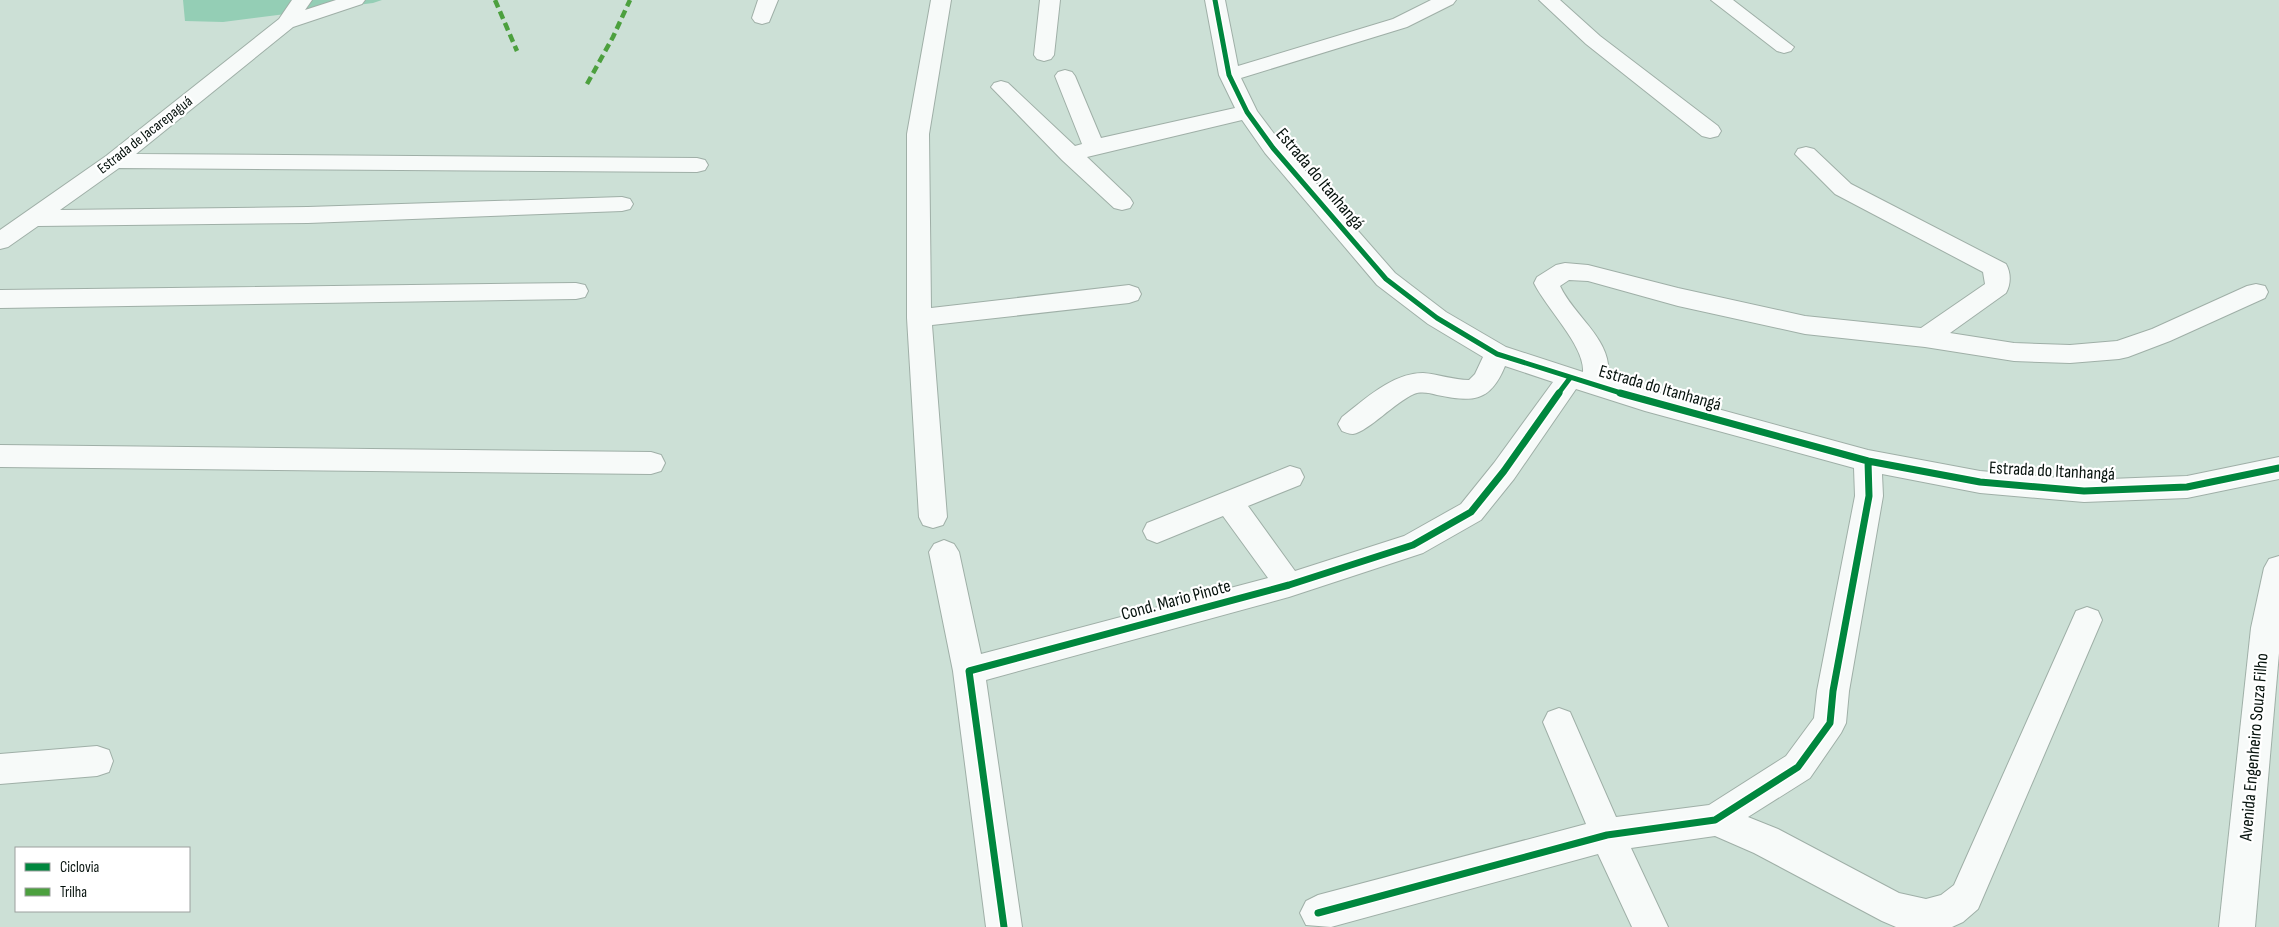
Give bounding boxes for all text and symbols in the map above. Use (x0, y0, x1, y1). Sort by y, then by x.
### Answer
street label: Estrada de Jacarepaguá (94, 92, 197, 178)
street label: Estrada do Itanhangá (1271, 124, 1369, 234)
street label: Estrada do Itanhangá (1596, 361, 1724, 416)
street label: Estrada do Itanhangá (1988, 457, 2116, 485)
street label: Cond. Mario Pinote (1119, 575, 1233, 625)
street label: Avenida Engenheiro Souza Filho (2235, 652, 2273, 843)
legend (15, 847, 190, 912)
text: Ciclovia (60, 858, 100, 877)
text: Trilha (60, 883, 87, 902)

